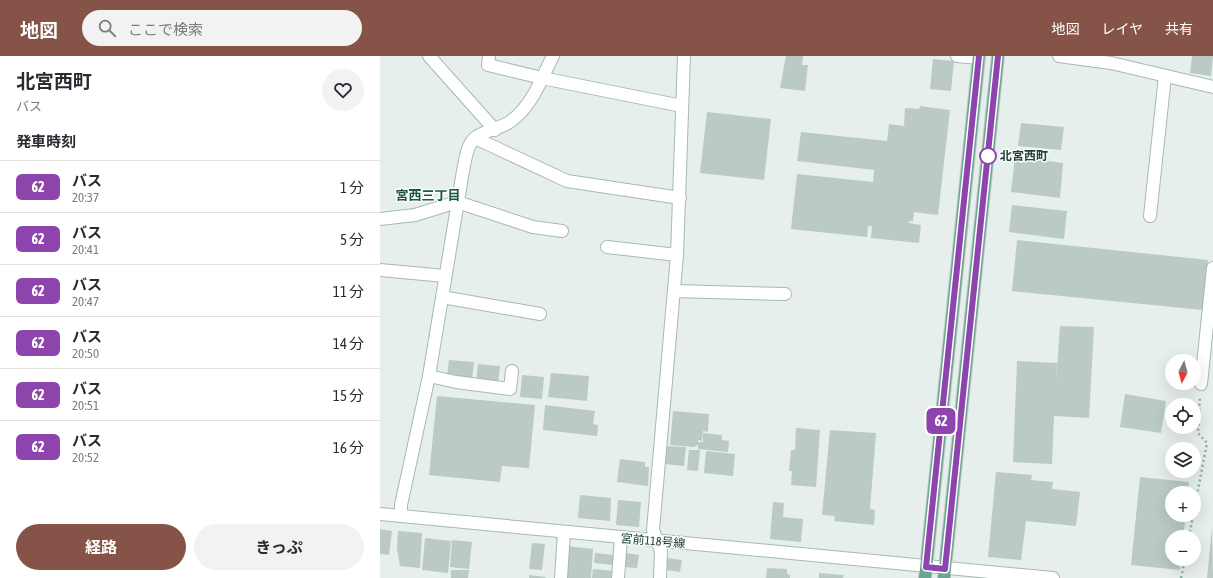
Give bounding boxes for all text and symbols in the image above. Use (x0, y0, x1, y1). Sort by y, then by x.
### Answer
search box (82, 10, 362, 46)
icon: search (96, 17, 118, 39)
text: 地図 (20, 19, 58, 41)
text: ここで検索 (128, 21, 203, 38)
text: 地図 (1051, 21, 1079, 37)
text: レイヤ (1101, 21, 1143, 37)
text: 共有 (1165, 21, 1193, 37)
button: heart (322, 69, 364, 111)
text: 北宮西町 (16, 70, 92, 92)
text: バス (16, 99, 42, 114)
text: 発車時刻 (16, 133, 76, 150)
marker: 北宮西町 (979, 147, 997, 165)
place label: 北宮西町 (1000, 149, 1048, 163)
text: バス (72, 172, 102, 189)
text: 62 (31, 179, 45, 195)
text: 1 分 (340, 179, 364, 196)
district label: 宮西三丁目 (395, 188, 461, 203)
text: 20:37 (72, 190, 99, 205)
text: バス (72, 224, 102, 241)
text: 62 (31, 231, 45, 247)
text: 5 分 (340, 231, 364, 248)
text: 20:41 (72, 242, 99, 257)
text: バス (72, 276, 102, 293)
text: 62 (31, 283, 45, 299)
text: 11 分 (333, 283, 364, 300)
text: 20:47 (72, 294, 99, 309)
text: バス (72, 328, 102, 345)
text: 62 (31, 335, 45, 351)
text: 14 分 (333, 335, 364, 352)
text: 20:50 (72, 346, 99, 361)
north arrow (1165, 354, 1201, 390)
map controls (1165, 354, 1201, 566)
text: バス (72, 380, 102, 397)
text: 62 (31, 387, 45, 403)
text: 15 分 (333, 387, 364, 404)
text: 20:51 (72, 398, 99, 413)
button: locate (1165, 398, 1201, 434)
line badge: 62 (923, 408, 959, 434)
text: 62 (934, 413, 948, 429)
text: バス (72, 432, 102, 449)
text: 62 (31, 439, 45, 455)
text: 16 分 (333, 439, 364, 456)
button: layers (1165, 442, 1201, 478)
text: 20:52 (72, 450, 99, 465)
button: + (1165, 486, 1201, 522)
button: 経路 (16, 524, 186, 570)
button: きっぷ (194, 524, 364, 570)
button: − (1165, 530, 1201, 566)
street label: 宮前118号線 (620, 531, 686, 551)

